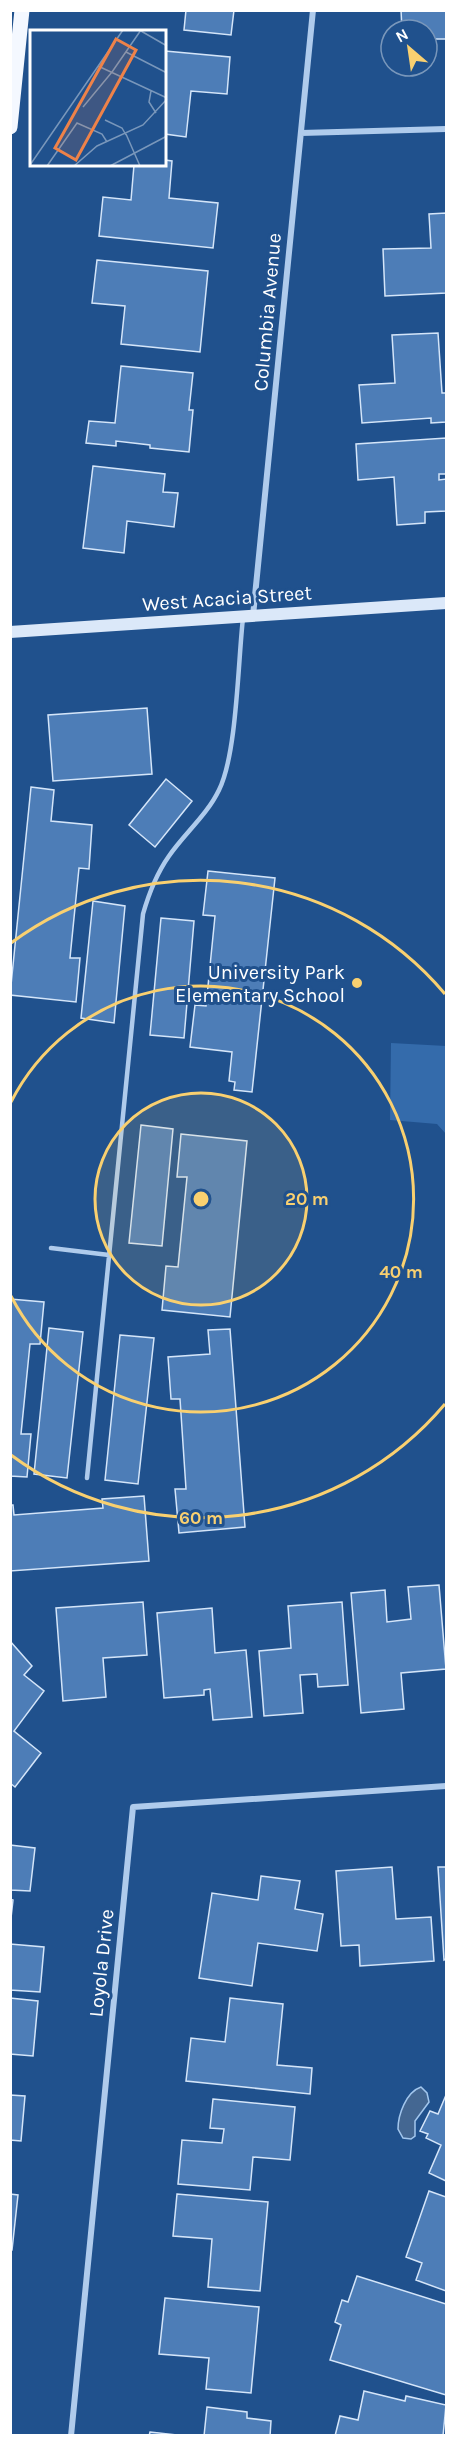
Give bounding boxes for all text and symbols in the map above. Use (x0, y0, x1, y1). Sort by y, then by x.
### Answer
north arrow (379, 18, 439, 78)
text: N (392, 24, 412, 46)
inset map (30, 30, 166, 166)
street label: Columbia Avenue (249, 232, 286, 392)
street label: West Acacia Street (141, 581, 313, 616)
place label: University Park Elementary School (175, 961, 345, 1007)
marker: University Park Elementary School (350, 976, 364, 990)
text: 20 m (285, 1188, 329, 1210)
centre of rings (191, 1189, 211, 1209)
text: 40 m (379, 1261, 423, 1283)
text: 60 m (179, 1507, 223, 1529)
street label: Loyola Drive (84, 1908, 119, 2018)

